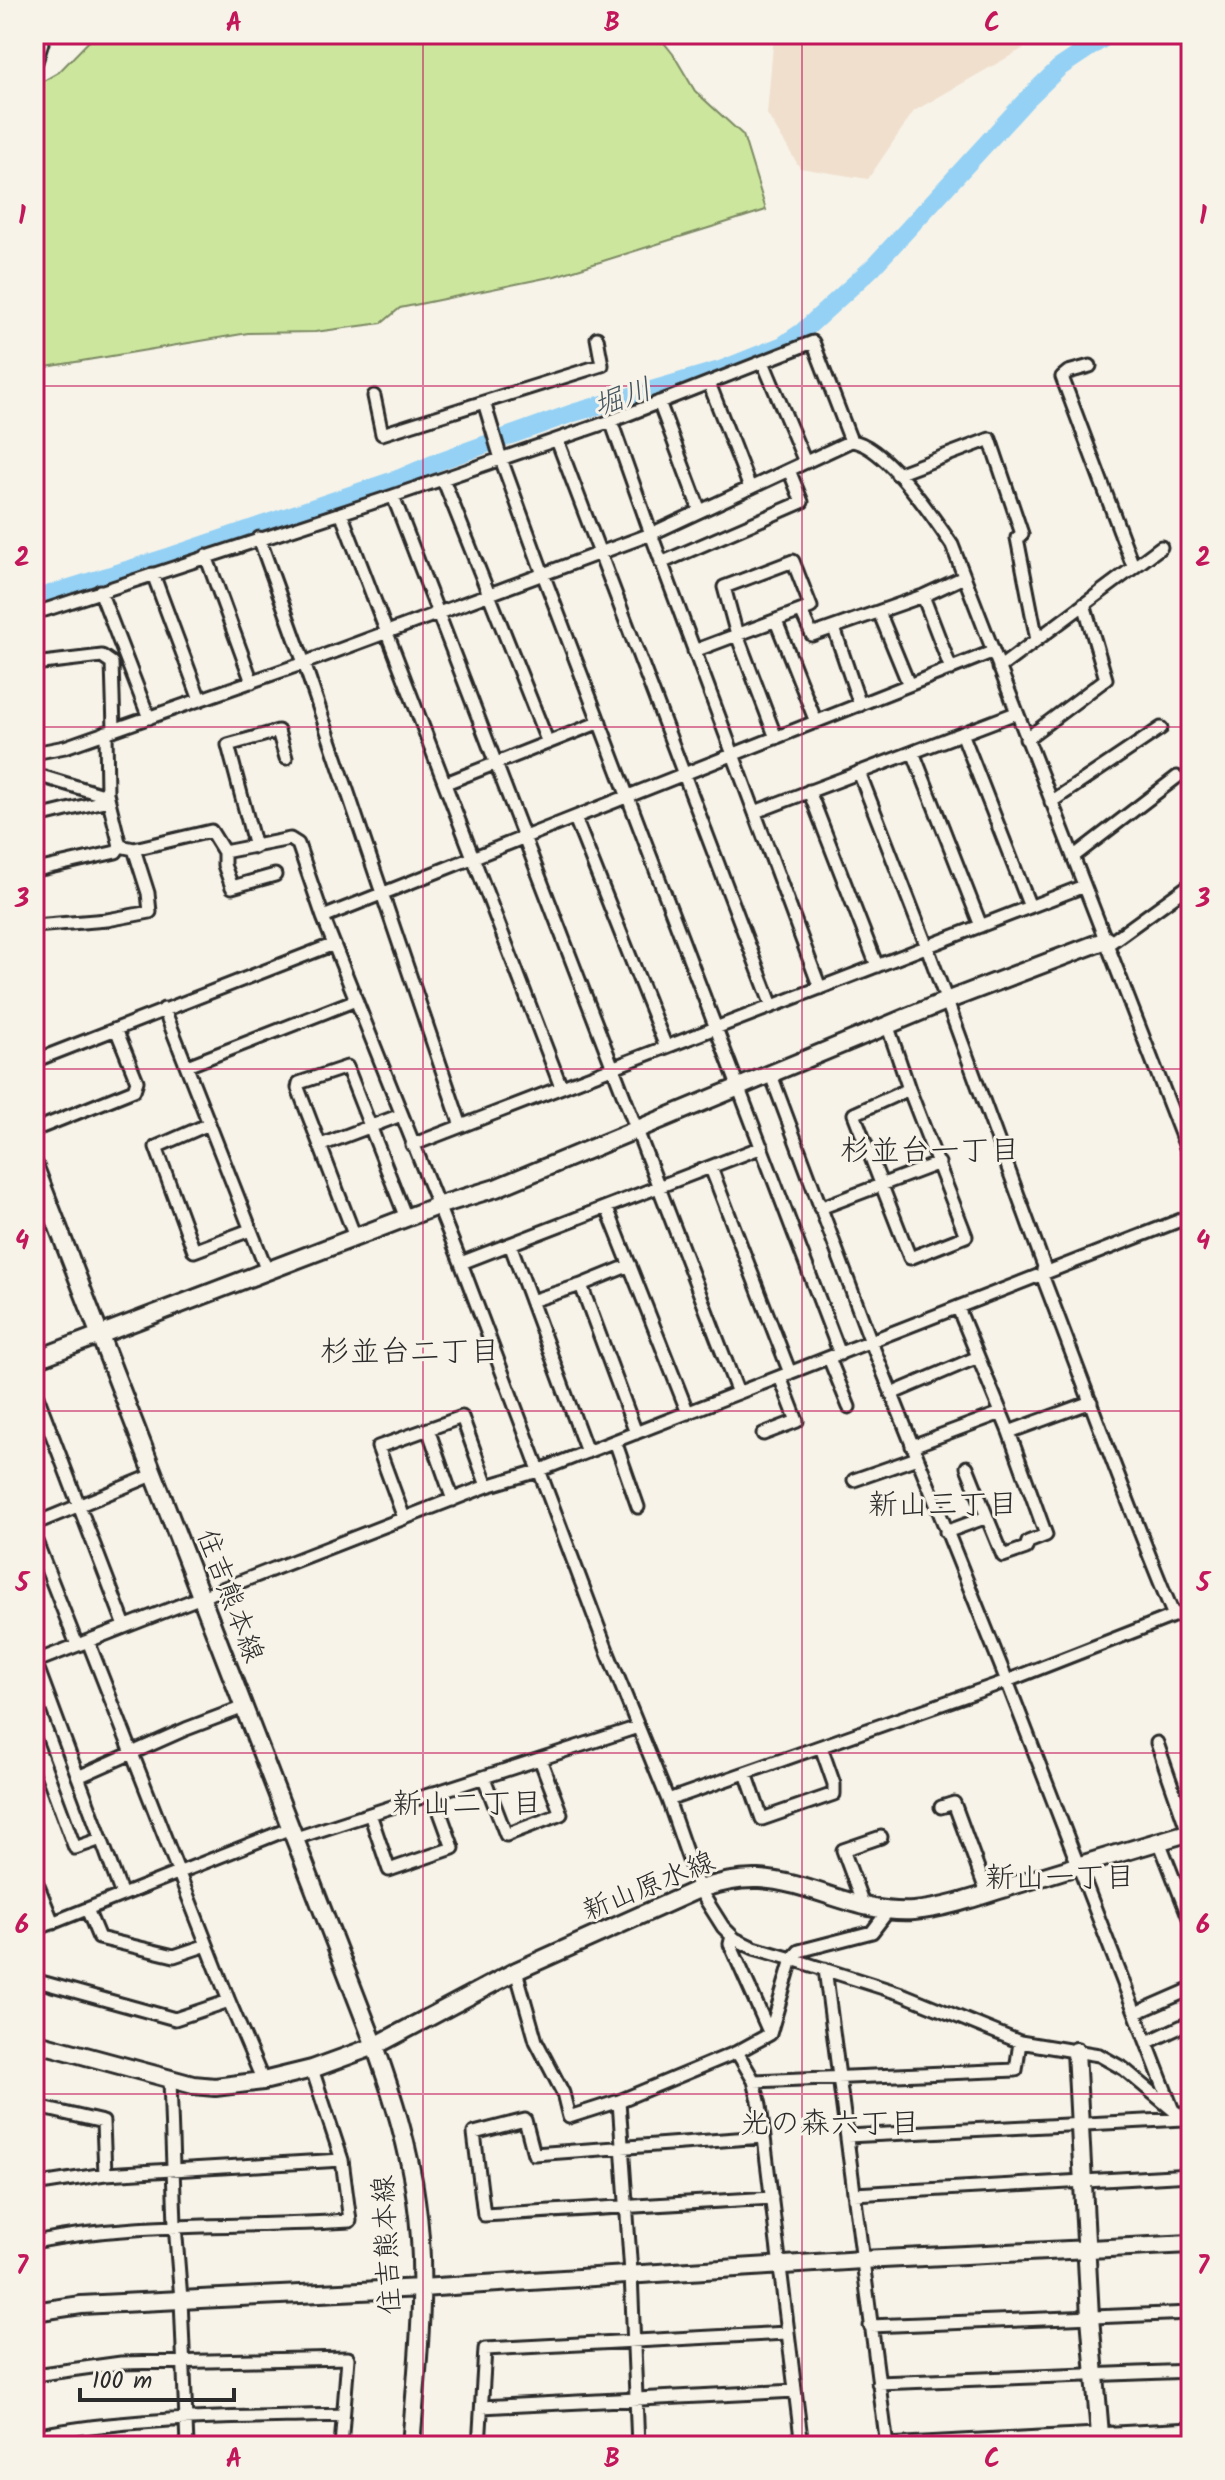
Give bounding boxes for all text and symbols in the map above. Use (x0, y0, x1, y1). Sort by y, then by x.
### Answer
text: A (226, 3, 242, 45)
text: B (604, 3, 620, 45)
text: C (984, 3, 1000, 45)
text: 1 (18, 196, 26, 238)
text: 1 (1199, 196, 1207, 238)
water label: 堀川 (587, 367, 659, 431)
text: 2 (14, 538, 30, 580)
text: 2 (1195, 538, 1211, 580)
text: 3 (14, 879, 29, 921)
text: 3 (1195, 879, 1210, 921)
district label: 杉並台一丁目 (840, 1128, 1020, 1176)
text: 4 (15, 1221, 29, 1263)
text: 4 (1196, 1221, 1210, 1263)
district label: 杉並台二丁目 (320, 1329, 500, 1377)
district label: 新山三丁目 (868, 1482, 1018, 1530)
street label: 住吉熊本線 (183, 1523, 275, 1669)
text: 5 (14, 1563, 30, 1605)
text: 5 (1195, 1563, 1211, 1605)
district label: 新山二丁目 (392, 1781, 542, 1829)
street label: 新山原水線 (576, 1840, 722, 1934)
district label: 新山一丁目 (985, 1855, 1135, 1903)
text: 6 (15, 1905, 29, 1947)
text: 6 (1196, 1905, 1210, 1947)
district label: 光の森六丁目 (740, 2101, 920, 2149)
street label: 住吉熊本線 (362, 2174, 414, 2316)
text: 7 (16, 2246, 29, 2288)
text: 7 (1197, 2246, 1210, 2288)
scale bar (80, 2352, 234, 2402)
text: 100 m (92, 2362, 152, 2401)
text: A (226, 2439, 242, 2480)
text: B (604, 2439, 620, 2480)
text: C (984, 2439, 1000, 2480)

